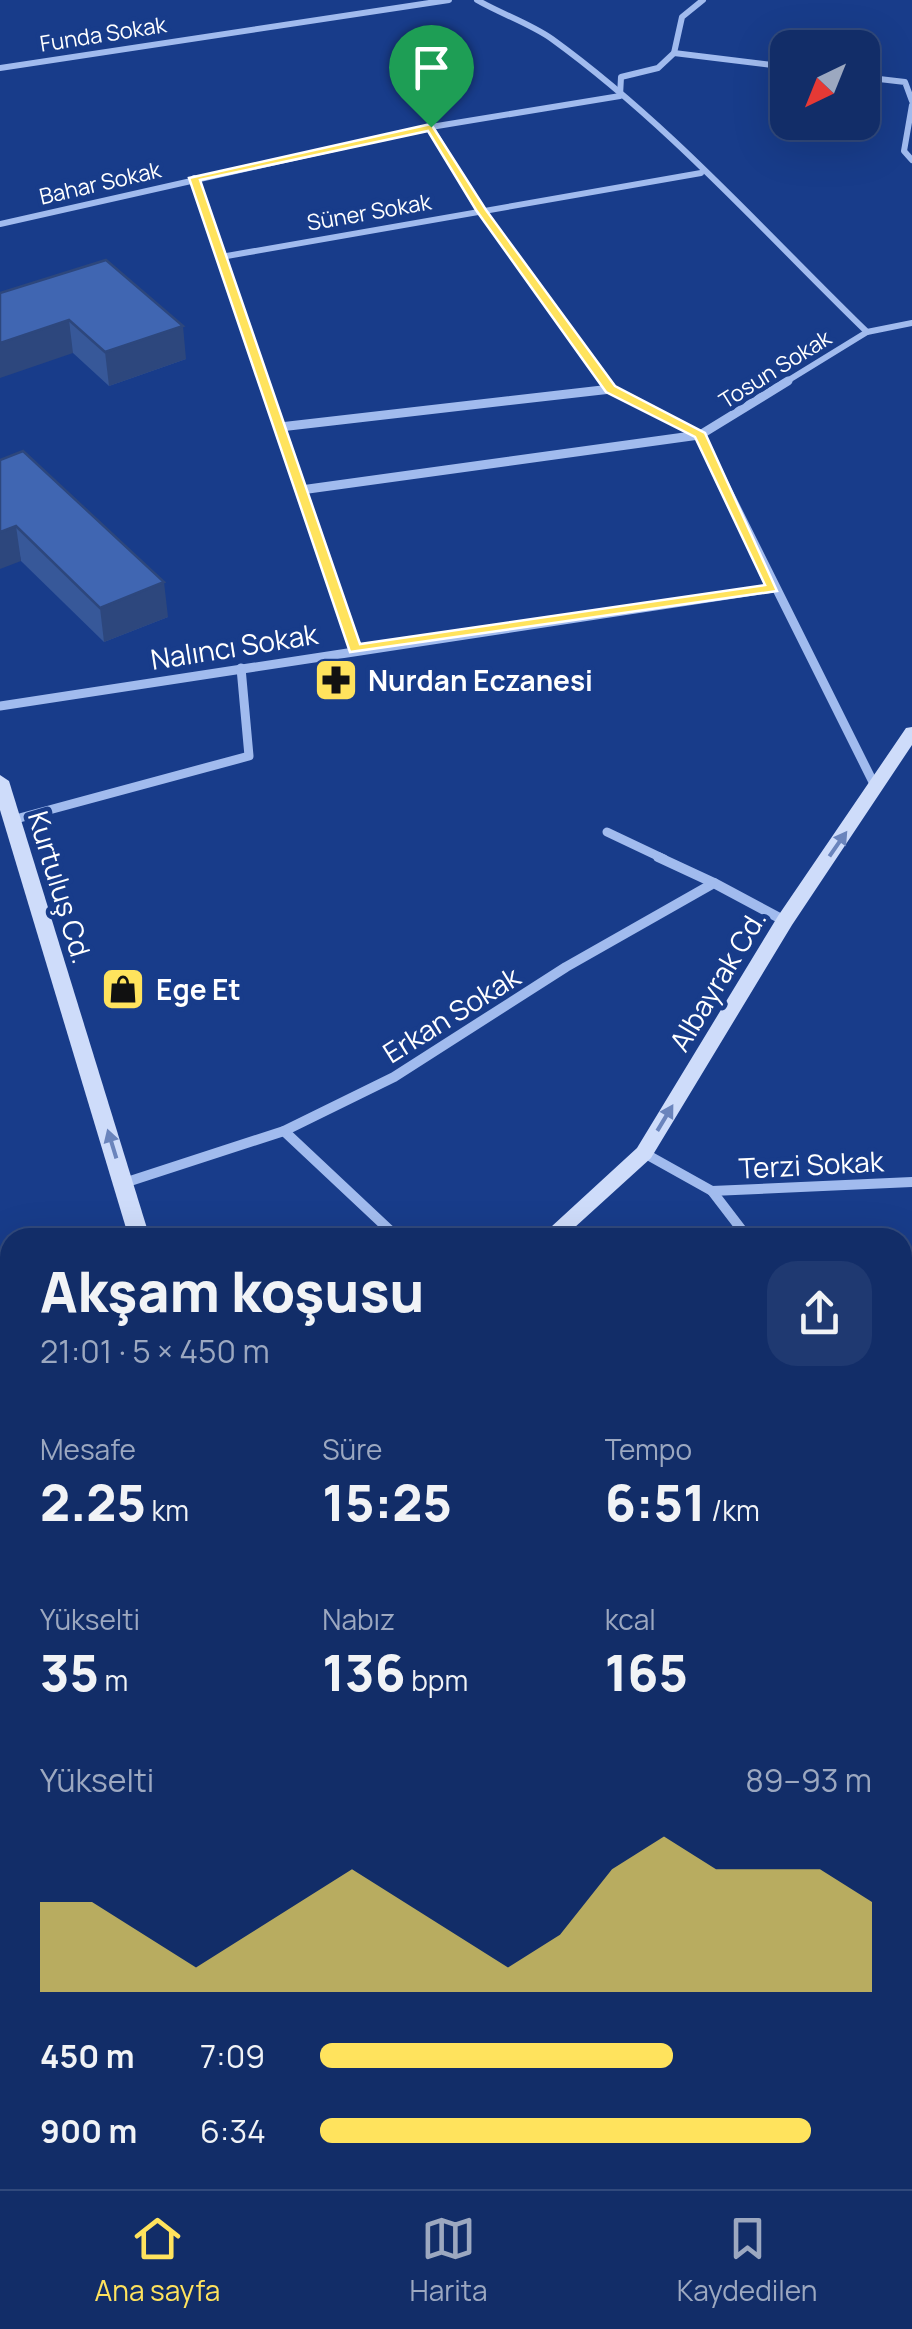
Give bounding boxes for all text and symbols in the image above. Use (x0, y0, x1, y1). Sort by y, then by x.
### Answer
street label: Funda Sokak (38, 9, 169, 59)
pin (389, 25, 474, 128)
north arrow (770, 30, 880, 140)
map controls (770, 30, 880, 140)
icon: arrive (404, 40, 459, 95)
street label: Bahar Sokak (36, 154, 165, 212)
street label: Süner Sokak (305, 186, 434, 238)
street label: Tosun Sokak (713, 322, 838, 415)
street label: Nalıncı Sokak (148, 614, 321, 678)
pharmacy icon: Nurdan Eczanesi (313, 657, 359, 703)
place label: Nurdan Eczanesi (368, 661, 593, 699)
street label: Kurtuluş Cd. (20, 806, 102, 968)
one-way arrow (828, 831, 847, 857)
street label: Albayrak Cd. (660, 902, 774, 1058)
street label: Erkan Sokak (375, 956, 528, 1071)
shop icon: Ege Et (100, 966, 146, 1012)
place label: Ege Et (156, 970, 241, 1008)
one-way arrow (655, 1105, 673, 1132)
one-way arrow (104, 1128, 119, 1159)
street label: Terzi Sokak (738, 1141, 886, 1187)
text: Akşam koşusu (40, 1253, 425, 1329)
button: share (767, 1261, 872, 1366)
text: 21:01 · 5 × 450 m (40, 1329, 270, 1373)
text: Mesafe (40, 1430, 136, 1468)
text: Süre (322, 1430, 382, 1468)
text: Tempo (605, 1430, 692, 1468)
text: 2.25 (40, 1468, 146, 1536)
text: 15:25 (322, 1468, 452, 1536)
text: 6:51 (605, 1468, 706, 1536)
text: km (146, 1491, 189, 1529)
text: /km (706, 1491, 760, 1529)
text: Yükselti (40, 1600, 140, 1638)
text: Nabız (322, 1600, 395, 1638)
text: kcal (605, 1600, 656, 1638)
text: 35 (40, 1638, 99, 1706)
text: 136 (322, 1638, 406, 1706)
text: 165 (605, 1638, 688, 1706)
text: m (99, 1661, 128, 1699)
text: bpm (406, 1661, 468, 1699)
text: Yükselti (40, 1758, 154, 1802)
text: 89–93 m (745, 1758, 872, 1802)
text: 450 m (40, 2034, 134, 2078)
text: 7:09 (200, 2034, 265, 2078)
text: 900 m (40, 2109, 137, 2153)
text: 6:34 (200, 2109, 266, 2153)
tab: Ana sayfa (95, 2211, 220, 2309)
tab: Harita (410, 2211, 488, 2309)
tab: Kaydedilen (677, 2211, 817, 2309)

